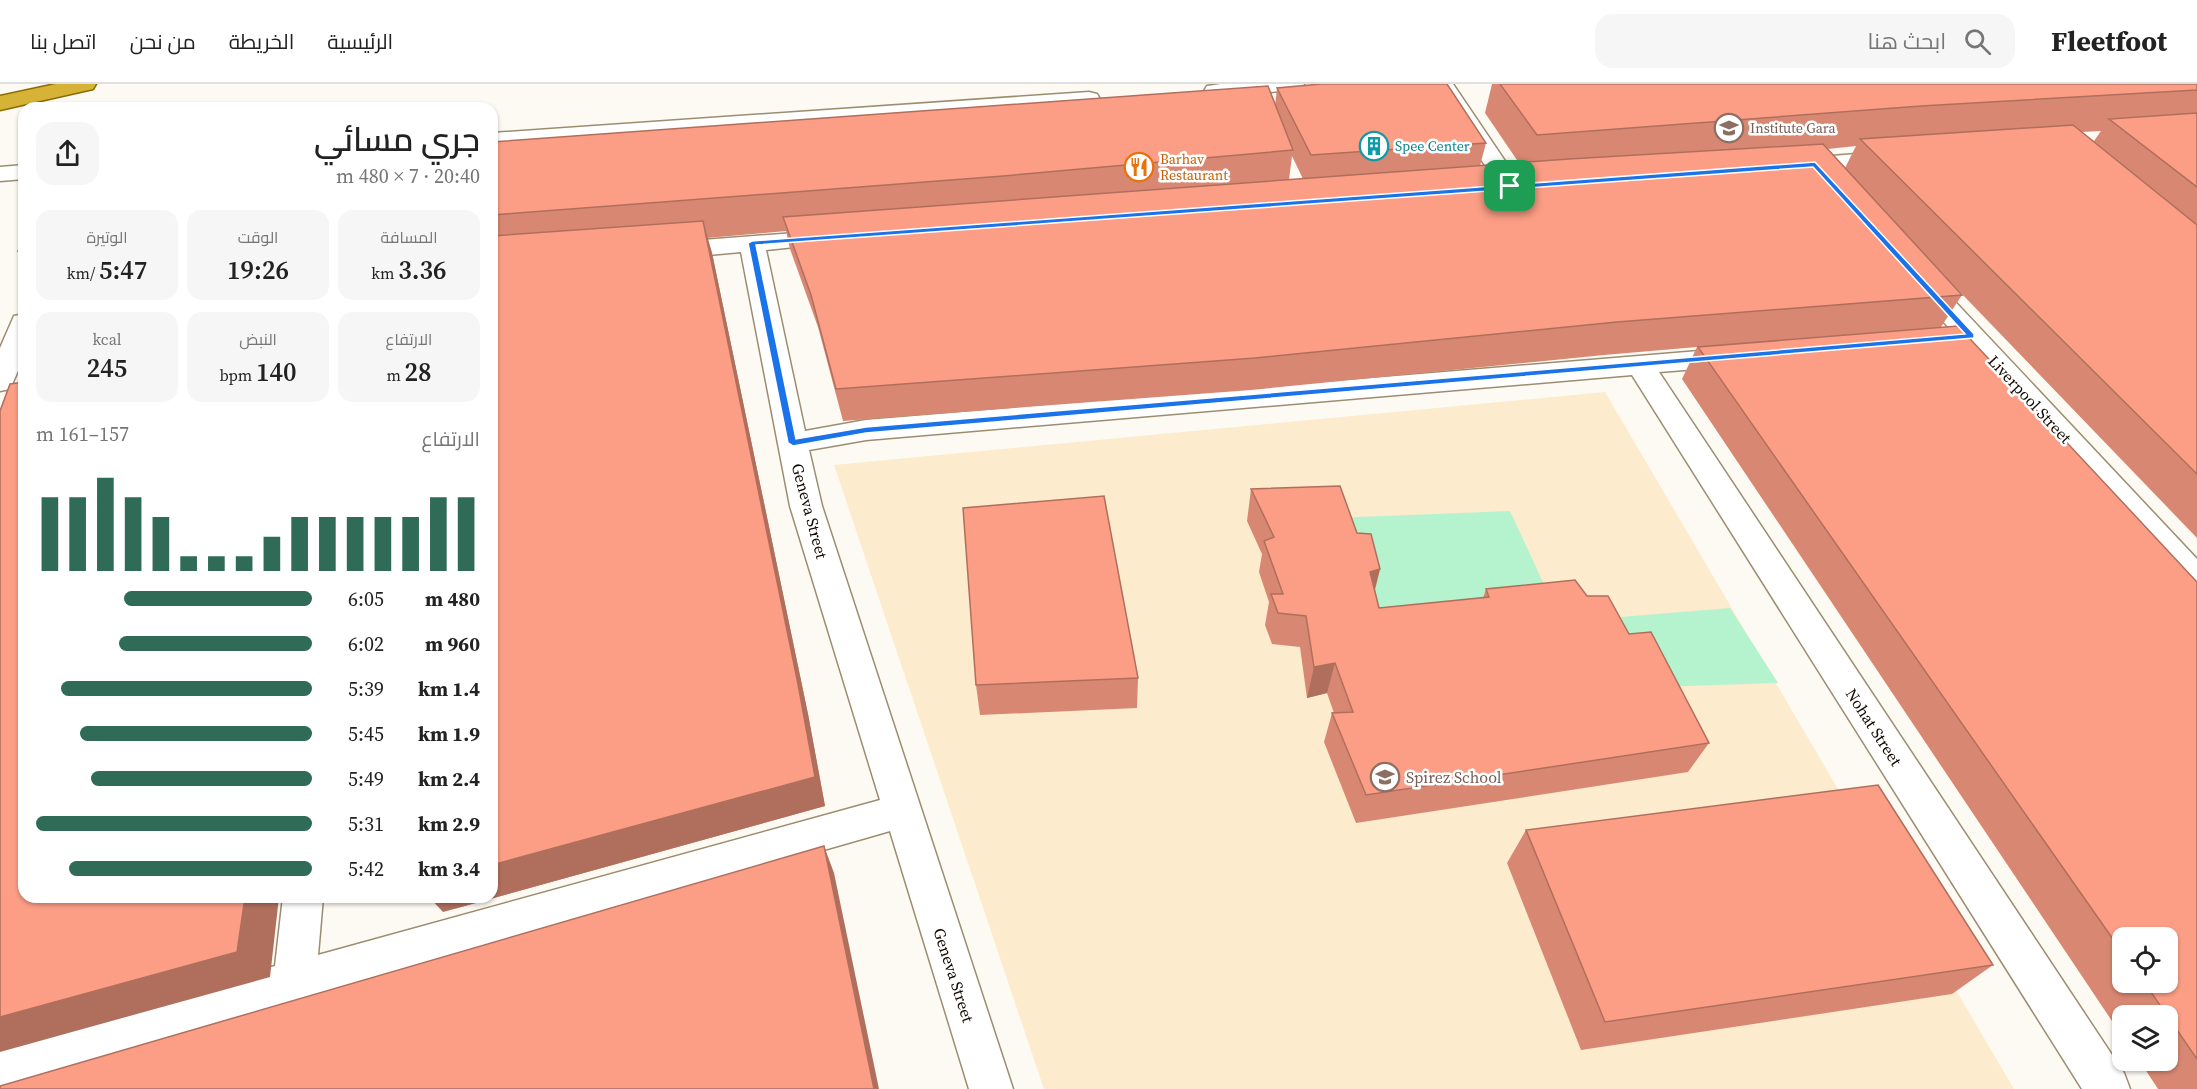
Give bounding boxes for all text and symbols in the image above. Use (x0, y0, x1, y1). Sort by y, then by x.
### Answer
search box (1595, 14, 2015, 68)
text: Fleetfoot (2051, 22, 2167, 60)
icon: search (1961, 25, 1994, 58)
text: ابحث هنا (1867, 26, 1946, 56)
text: اتصل بنا (30, 27, 97, 56)
text: من نحن (130, 27, 196, 56)
text: الخريطة (229, 27, 294, 56)
text: الرئيسية (327, 27, 393, 56)
school or university icon: Institute Gara (1713, 112, 1745, 144)
text: جري مسائي (314, 117, 480, 162)
place label: Institute Gara (1750, 118, 1837, 138)
button: share (36, 122, 99, 185)
building icon: Spee Center (1358, 130, 1390, 162)
place label: Spee Center (1395, 136, 1470, 156)
place label: Barhav Restaurant (1160, 149, 1228, 185)
restaurant icon: Barhav Restaurant (1123, 151, 1155, 183)
pin (1484, 160, 1535, 211)
text: 20:40 · 7 × 480 m (336, 162, 480, 190)
icon: arrive (1493, 169, 1526, 202)
text: الوتيرة (86, 226, 128, 248)
text: الوقت (238, 226, 278, 248)
text: المسافة (381, 226, 437, 248)
text: 5:47 (99, 252, 147, 288)
text: 19:26 (227, 252, 289, 288)
text: 3.36 (398, 252, 447, 288)
text: /km (67, 262, 99, 284)
text: km (371, 262, 398, 284)
text: kcal (92, 328, 122, 350)
text: النبض (239, 328, 277, 350)
text: الارتفاع (386, 328, 432, 350)
text: 245 (87, 350, 127, 386)
street label: Liverpool Street (1983, 350, 2077, 449)
text: 140 (256, 354, 297, 390)
text: 28 (405, 354, 432, 390)
text: bpm (219, 364, 256, 386)
text: m (386, 364, 405, 386)
text: 157–161 m (36, 420, 129, 448)
text: الارتفاع (421, 425, 480, 453)
street label: Geneva Street (787, 461, 833, 562)
text: 6:05 (348, 585, 384, 613)
text: 480 m (425, 585, 480, 613)
text: 6:02 (348, 630, 384, 658)
text: 960 m (425, 630, 480, 658)
text: 5:39 (348, 675, 384, 703)
text: 1.4 km (418, 675, 480, 703)
street label: Nohat Street (1841, 684, 1908, 771)
text: 5:45 (348, 720, 384, 748)
text: 1.9 km (418, 720, 480, 748)
school or university icon: Spirez School (1369, 761, 1401, 793)
text: 5:49 (348, 765, 384, 793)
text: 2.4 km (418, 765, 480, 793)
place label: Spirez School (1406, 766, 1502, 788)
text: 5:31 (348, 810, 384, 838)
text: 2.9 km (418, 810, 480, 838)
text: 5:42 (348, 855, 384, 883)
text: 3.4 km (418, 855, 480, 883)
street label: Geneva Street (928, 925, 980, 1026)
map controls (2112, 927, 2178, 1071)
button: locate (2112, 927, 2178, 993)
button: layers (2112, 1005, 2178, 1071)

